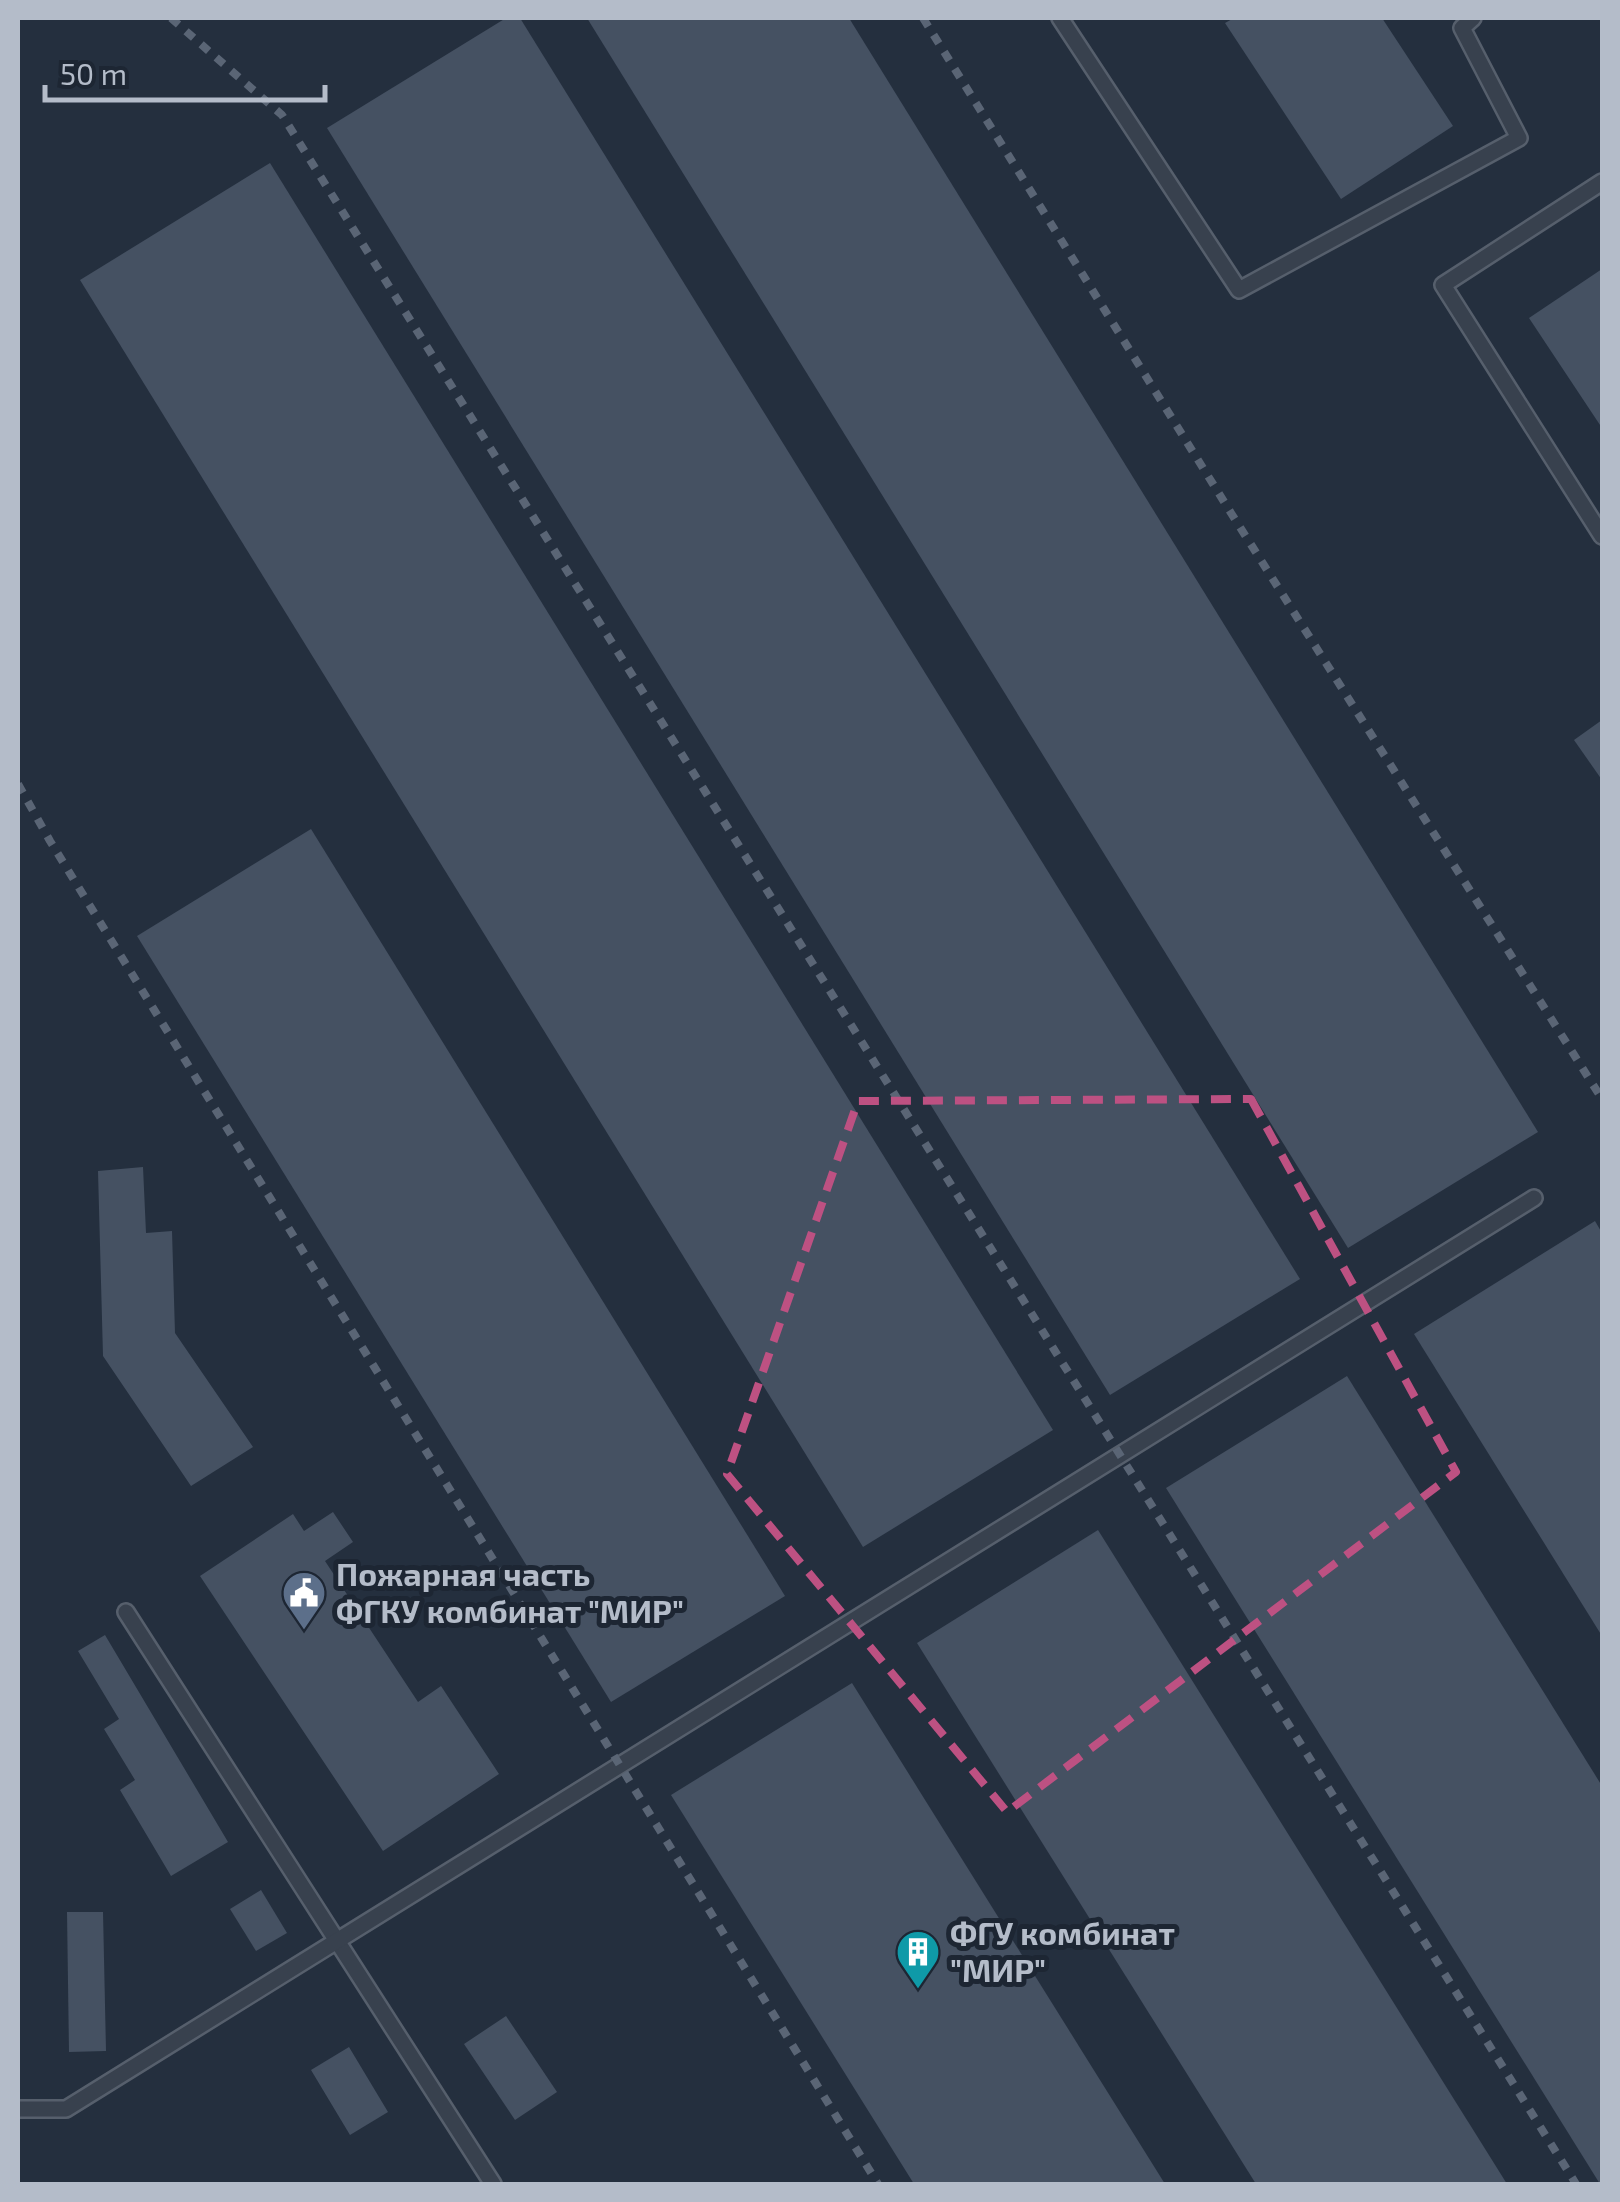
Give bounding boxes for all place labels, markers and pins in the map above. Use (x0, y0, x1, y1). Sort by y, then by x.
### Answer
place label: Пожарная часть ФГКУ комбинат "МИР" (336, 1554, 684, 1629)
public building icon: Пожарная часть ФГКУ комбинат "МИР" (281, 1570, 327, 1631)
place label: ФГУ комбинат "МИР" (950, 1913, 1175, 1988)
building icon: ФГУ комбинат "МИР" (895, 1929, 941, 1990)

